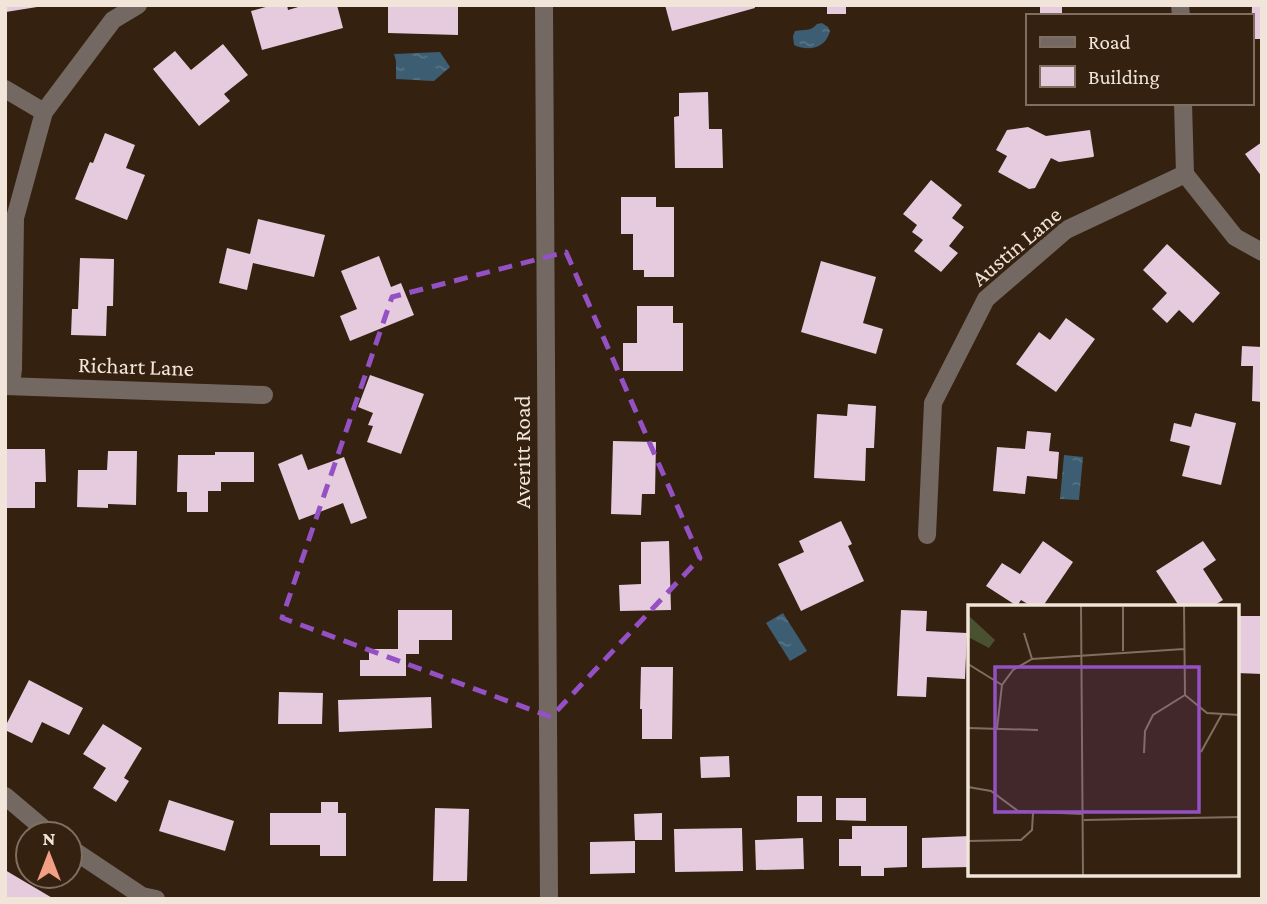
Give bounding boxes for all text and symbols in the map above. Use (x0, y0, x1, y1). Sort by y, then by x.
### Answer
legend (1026, 14, 1253, 105)
text: Road (1088, 30, 1131, 54)
text: Building (1088, 65, 1160, 89)
street label: Austin Lane (966, 201, 1066, 291)
street label: Richart Lane (78, 351, 194, 381)
street label: Averitt Road (509, 395, 535, 509)
inset map (968, 605, 1239, 876)
north arrow (14, 820, 84, 890)
text: N (43, 828, 56, 849)

